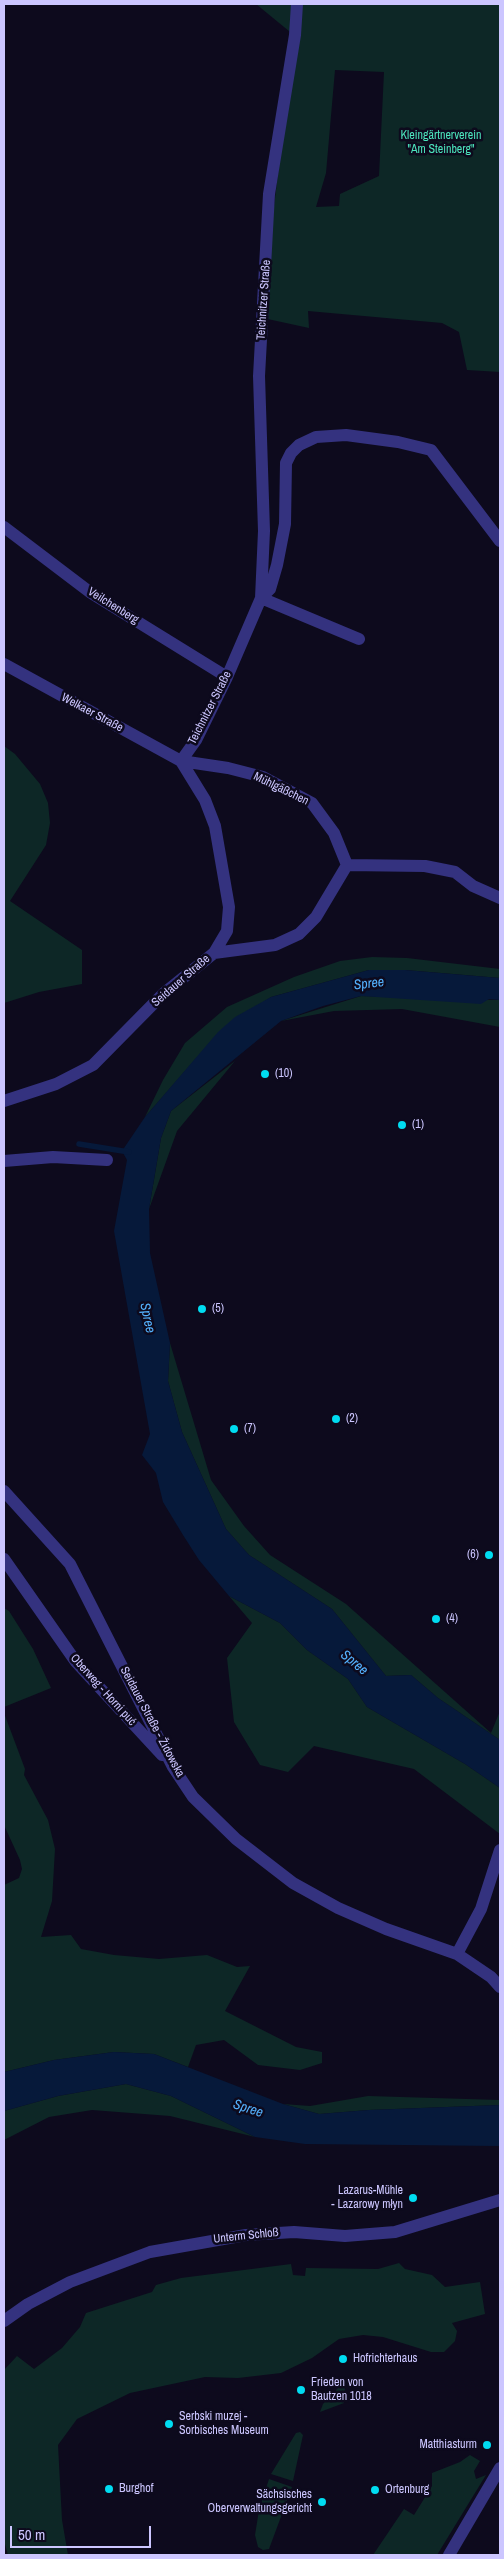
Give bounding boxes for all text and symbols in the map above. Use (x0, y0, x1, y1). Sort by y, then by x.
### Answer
park label: Kleingärtnerverein "Am Steinberg" (401, 129, 481, 157)
street label: Teichnitzer Straße (254, 259, 274, 341)
street label: Veilchenberg (85, 585, 141, 627)
street label: Teichnitzer Straße (185, 669, 235, 747)
street label: Welkaer Straße (59, 691, 125, 735)
street label: Mühlgäßchen (251, 769, 311, 809)
street label: Seidauer Straße (149, 952, 213, 1010)
water label: Spree (353, 974, 385, 994)
place label: (10) (275, 1067, 292, 1081)
marker: (10) (259, 1068, 271, 1080)
place label: (1) (412, 1118, 424, 1132)
marker: (1) (396, 1119, 408, 1131)
water label: Spree (136, 1301, 158, 1335)
place label: (5) (212, 1302, 224, 1316)
marker: (5) (196, 1303, 208, 1315)
place label: (2) (346, 1412, 358, 1426)
marker: (2) (330, 1413, 342, 1425)
place label: (7) (244, 1422, 256, 1436)
marker: (7) (228, 1423, 240, 1435)
place label: (6) (467, 1548, 479, 1562)
marker: (6) (483, 1549, 495, 1561)
place label: (4) (446, 1612, 458, 1626)
marker: (4) (430, 1613, 442, 1625)
water label: Spree (337, 1647, 371, 1679)
street label: Oberweg - Horni puć (67, 1651, 139, 1729)
street label: Seidauer Straße - Židowska (117, 1664, 187, 1780)
water label: Spree (231, 2096, 265, 2122)
place label: Lazarus-Mühle - Lazarowy młyn (331, 2184, 403, 2212)
marker: Lazarus-Mühle - Lazarowy młyn (407, 2192, 419, 2204)
street label: Unterm Schloß (213, 2225, 279, 2247)
place label: Hofrichterhaus (353, 2352, 418, 2366)
marker: Hofrichterhaus (337, 2353, 349, 2365)
place label: Frieden von Bautzen 1018 (311, 2376, 372, 2404)
marker: Frieden von Bautzen 1018 (295, 2384, 307, 2396)
place label: Serbski muzej - Sorbisches Museum (179, 2410, 269, 2438)
marker: Serbski muzej - Sorbisches Museum (163, 2418, 175, 2430)
place label: Matthiasturm (420, 2438, 477, 2452)
marker: Matthiasturm (481, 2439, 493, 2451)
place label: Burghof (119, 2482, 153, 2496)
marker: Burghof (103, 2483, 115, 2495)
place label: Ortenburg (385, 2483, 429, 2497)
marker: Ortenburg (369, 2484, 381, 2496)
place label: Sächsisches Oberverwaltungsgericht (208, 2488, 312, 2516)
marker: Sächsisches Oberverwaltungsgericht (316, 2496, 328, 2508)
scale bar (12, 2516, 154, 2548)
text: 50 m (18, 2524, 45, 2545)

